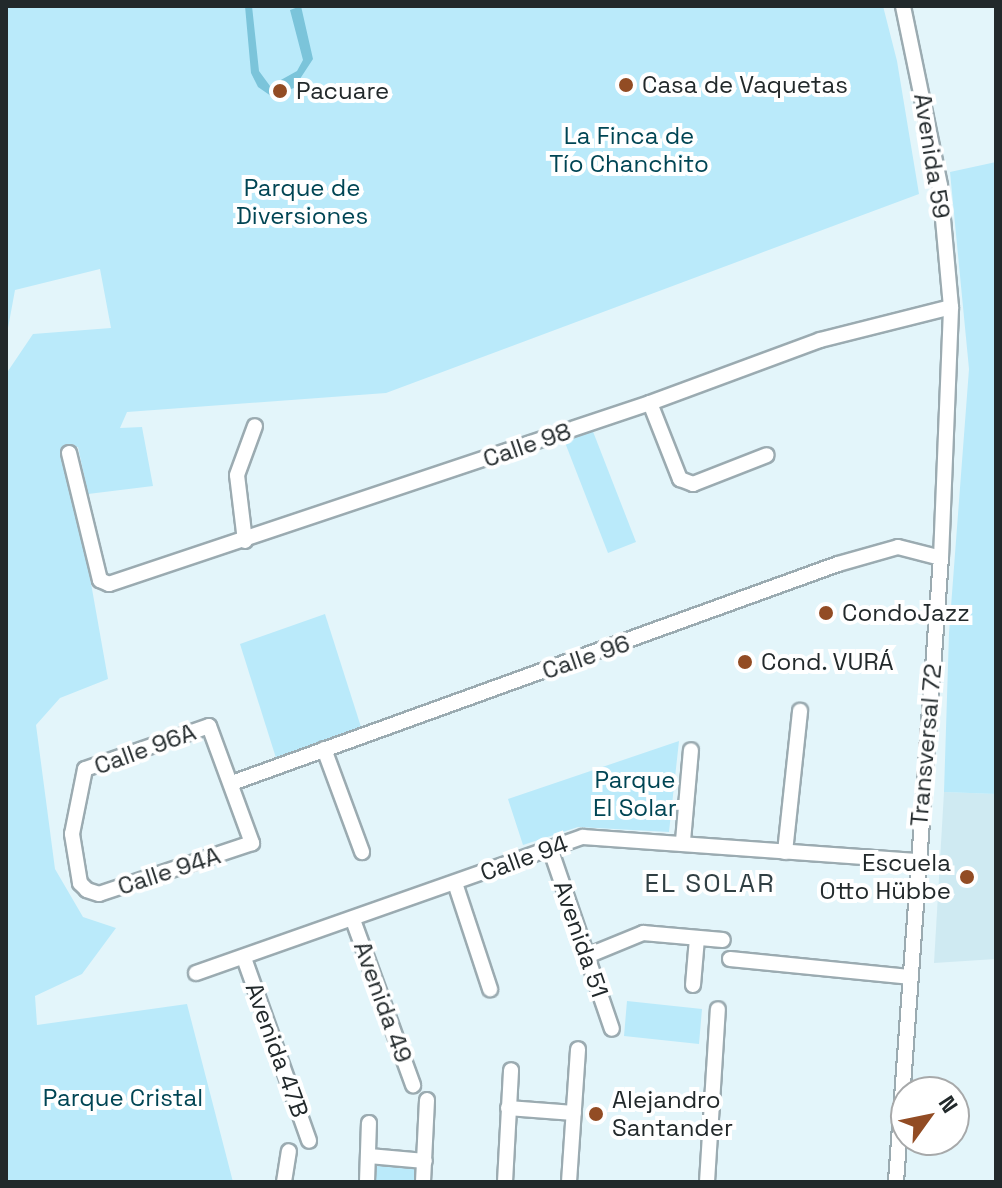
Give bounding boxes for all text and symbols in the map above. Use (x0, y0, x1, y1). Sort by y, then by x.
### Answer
place label: Casa de Vaquetas (642, 71, 848, 99)
marker: Casa de Vaquetas (617, 76, 635, 94)
place label: Pacuare (296, 77, 389, 105)
marker: Pacuare (271, 82, 289, 100)
street label: Avenida 59 (908, 91, 956, 221)
park label: La Finca de Tío Chanchito (549, 122, 709, 178)
park label: Parque de Diversiones (236, 174, 368, 230)
street label: Calle 98 (479, 417, 575, 473)
place label: CondoJazz (842, 599, 970, 627)
marker: CondoJazz (817, 604, 835, 622)
street label: Calle 96 (538, 629, 634, 685)
place label: Cond. VURÁ (761, 648, 895, 676)
marker: Cond. VURÁ (736, 653, 754, 671)
street label: Transversal 72 (905, 662, 947, 828)
street label: Calle 96A (90, 717, 200, 781)
park label: Parque El Solar (593, 766, 677, 822)
street label: Calle 94 (476, 829, 572, 887)
street label: Calle 94A (114, 841, 224, 901)
place label: Escuela Otto Hübbe (820, 849, 951, 905)
district label: EL SOLAR (644, 868, 776, 900)
marker: Escuela Otto Hübbe (958, 868, 976, 886)
street label: Avenida 51 (548, 877, 614, 1001)
street label: Avenida 49 (348, 937, 418, 1067)
street label: Avenida 47B (239, 979, 315, 1121)
north arrow (890, 1076, 970, 1156)
park label: Parque Cristal (43, 1084, 203, 1112)
place label: Alejandro Santander (612, 1086, 733, 1142)
text: N (933, 1090, 964, 1118)
marker: Alejandro Santander (587, 1105, 605, 1123)

